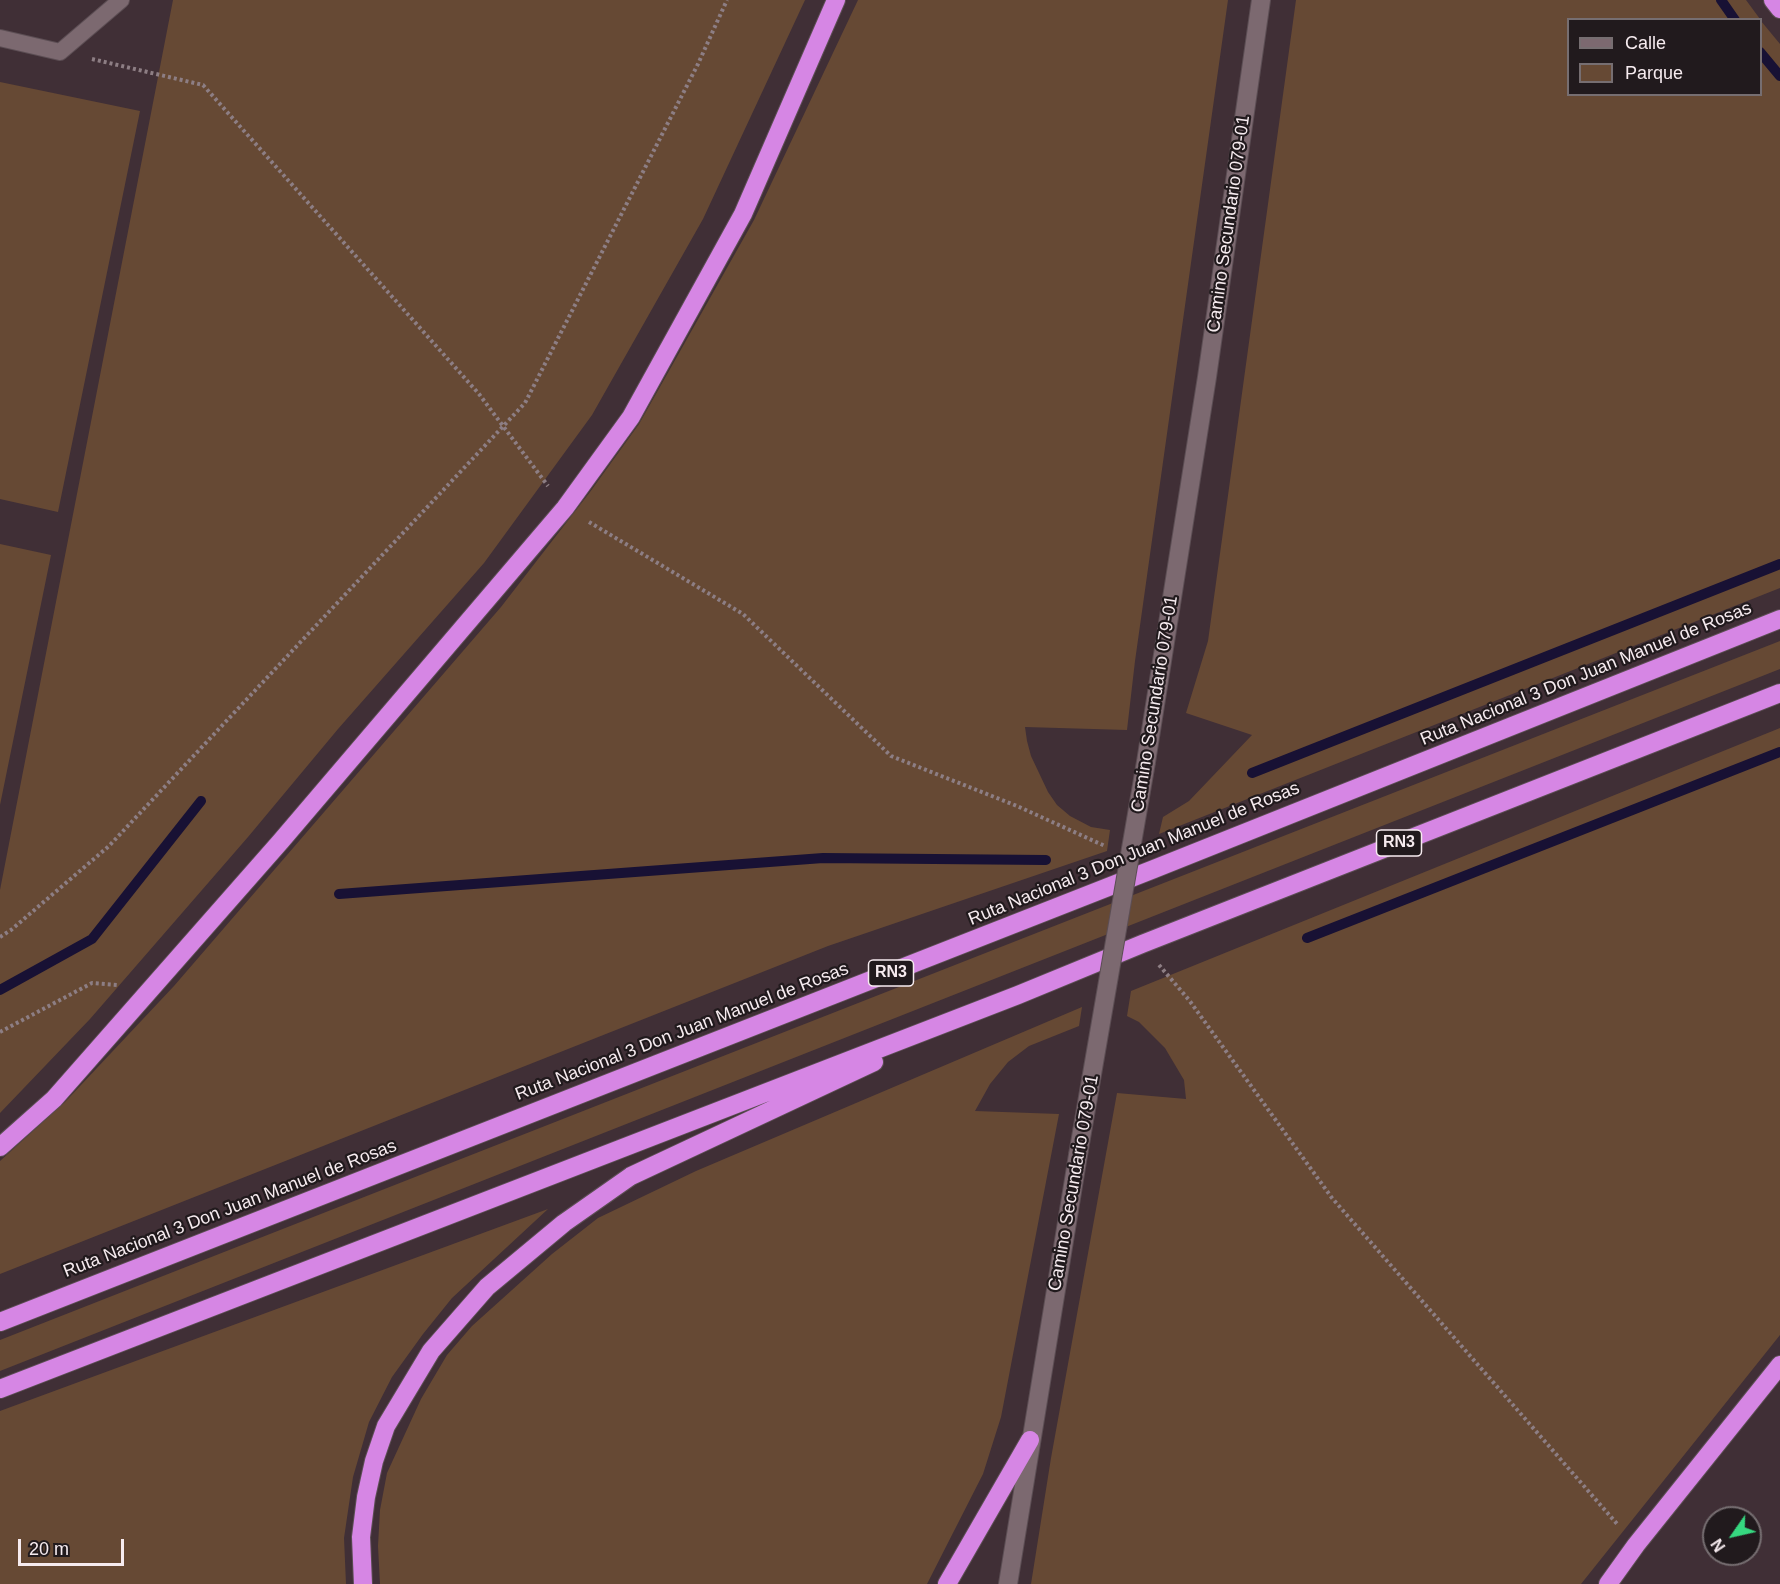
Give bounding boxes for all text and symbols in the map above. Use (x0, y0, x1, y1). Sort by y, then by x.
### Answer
legend (1567, 18, 1762, 96)
text: Calle (1625, 33, 1666, 53)
text: Parque (1625, 63, 1683, 83)
street label: Camino Secundario 079-01 (1203, 114, 1255, 334)
street label: Camino Secundario 079-01 (1127, 594, 1183, 814)
street label: Ruta Nacional 3 Don Juan Manuel de Rosas (1417, 597, 1755, 751)
street label: Ruta Nacional 3 Don Juan Manuel de Rosas (965, 777, 1303, 931)
road number: RN3 (1376, 830, 1422, 856)
street label: Ruta Nacional 3 Don Juan Manuel de Rosas (512, 958, 852, 1106)
road number: RN3 (868, 960, 914, 986)
street label: Camino Secundario 079-01 (1044, 1073, 1104, 1293)
street label: Ruta Nacional 3 Don Juan Manuel de Rosas (60, 1135, 400, 1283)
north arrow (1702, 1506, 1762, 1566)
scale bar (21, 1527, 128, 1565)
text: N (1708, 1536, 1729, 1555)
text: 20 m (29, 1539, 69, 1559)

